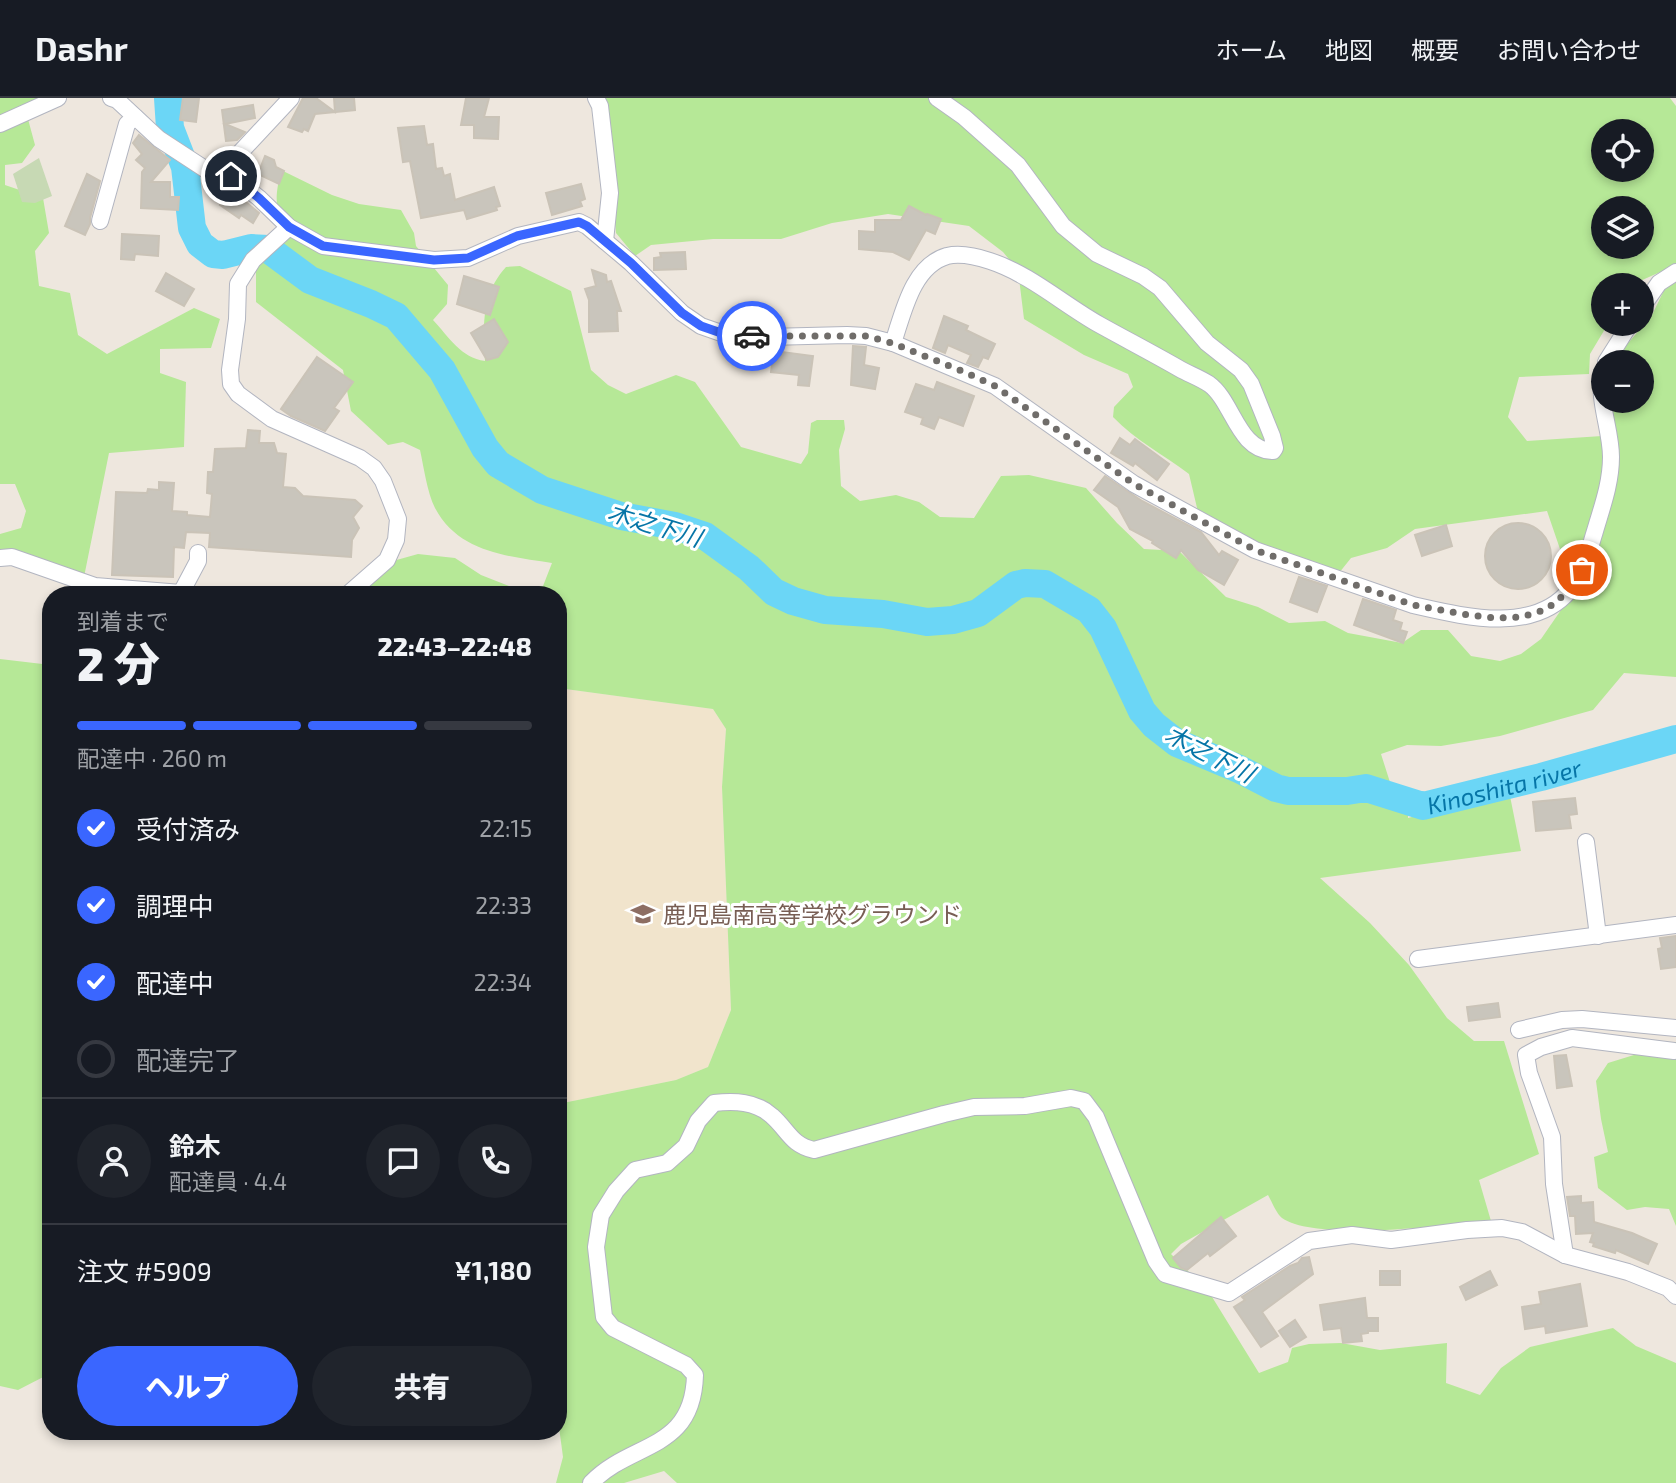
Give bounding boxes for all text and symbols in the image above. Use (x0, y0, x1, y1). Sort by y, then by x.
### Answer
text: Dashr (35, 28, 128, 68)
text: ホーム (1216, 35, 1287, 64)
text: 地図 (1325, 35, 1373, 64)
text: 概要 (1411, 35, 1459, 64)
text: お問い合わせ (1497, 35, 1641, 64)
map controls (1591, 119, 1654, 413)
button: locate (1591, 119, 1654, 182)
pin (201, 146, 261, 206)
icon: home (212, 157, 250, 195)
button: layers (1591, 196, 1654, 259)
button: + (1591, 273, 1654, 336)
courier (717, 301, 787, 371)
icon: car (733, 317, 771, 355)
button: − (1591, 350, 1654, 413)
water label: 木之下川 (605, 496, 708, 553)
pin (1552, 540, 1612, 600)
icon: bag (1563, 551, 1601, 589)
text: 到着まで (77, 607, 169, 635)
text: 22:43–22:48 (377, 630, 532, 661)
text: 2 分 (77, 635, 160, 690)
water label: 木之下川 (1161, 718, 1262, 789)
text: 配達中 · 260 m (77, 744, 227, 772)
water label: Kinoshita river (1424, 752, 1585, 819)
icon: check (77, 809, 115, 847)
text: 受付済み (136, 813, 240, 844)
text: 22:15 (479, 814, 532, 842)
icon: check (77, 886, 115, 924)
text: 調理中 (136, 890, 214, 921)
text: 22:33 (475, 891, 532, 919)
school or university icon: 鹿児島南高等学校グラウンド (629, 900, 657, 928)
place label: 鹿児島南高等学校グラウンド (663, 900, 962, 928)
icon: check (77, 963, 115, 1001)
text: 配達中 (136, 967, 214, 998)
text: 22:34 (474, 968, 532, 996)
text: 配達完了 (136, 1044, 240, 1075)
button: person (77, 1124, 151, 1198)
button: chat (366, 1124, 440, 1198)
button: phone (458, 1124, 532, 1198)
text: 鈴木 (169, 1130, 221, 1161)
text: 配達員 · 4.4 (169, 1167, 287, 1195)
text: ¥1,180 (455, 1254, 532, 1285)
text: 注文 #5909 (77, 1255, 212, 1286)
button: ヘルプ (77, 1346, 298, 1426)
button: 共有 (312, 1346, 532, 1426)

